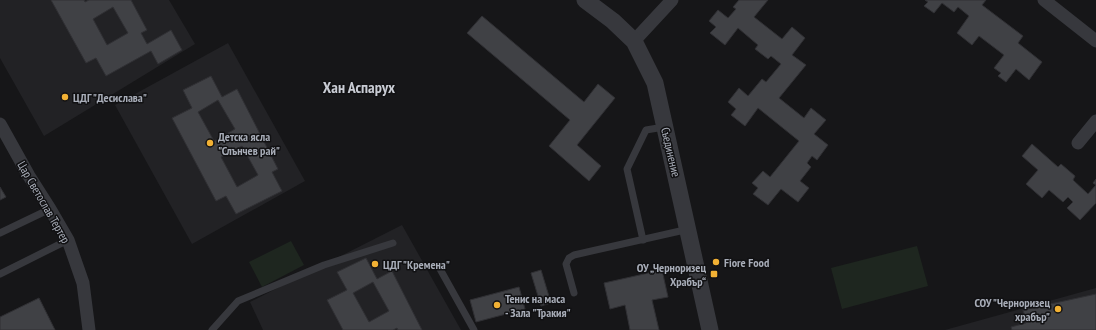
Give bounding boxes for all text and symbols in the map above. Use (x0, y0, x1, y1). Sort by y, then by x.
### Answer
district label: Хан Аспарух (323, 77, 395, 97)
place label: ЦДГ "Десислава" (73, 90, 147, 105)
marker: ЦДГ "Десислава" (60, 92, 70, 102)
street label: Съединение (658, 126, 684, 178)
place label: Детска ясла "Слънчев рай" (218, 129, 280, 158)
marker: Детска ясла "Слънчев рай" (205, 138, 215, 148)
street label: Цар Светослав Тертер (14, 158, 74, 246)
place label: Fiore Food (724, 255, 769, 270)
place label: ЦДГ "Кремена" (383, 257, 450, 272)
marker: Fiore Food (711, 257, 721, 267)
marker: ЦДГ "Кремена" (370, 259, 380, 269)
place label: ОУ „Черноризец Храбър“ (637, 260, 706, 289)
marker: ОУ „Черноризец Храбър“ (709, 269, 719, 279)
place label: Тенис на маса - Зала "Тракия" (505, 291, 571, 320)
place label: СОУ "Черноризец храбър" (974, 295, 1050, 324)
marker: Тенис на маса - Зала "Тракия" (492, 300, 502, 310)
marker: СОУ "Черноризец храбър" (1053, 304, 1063, 314)

